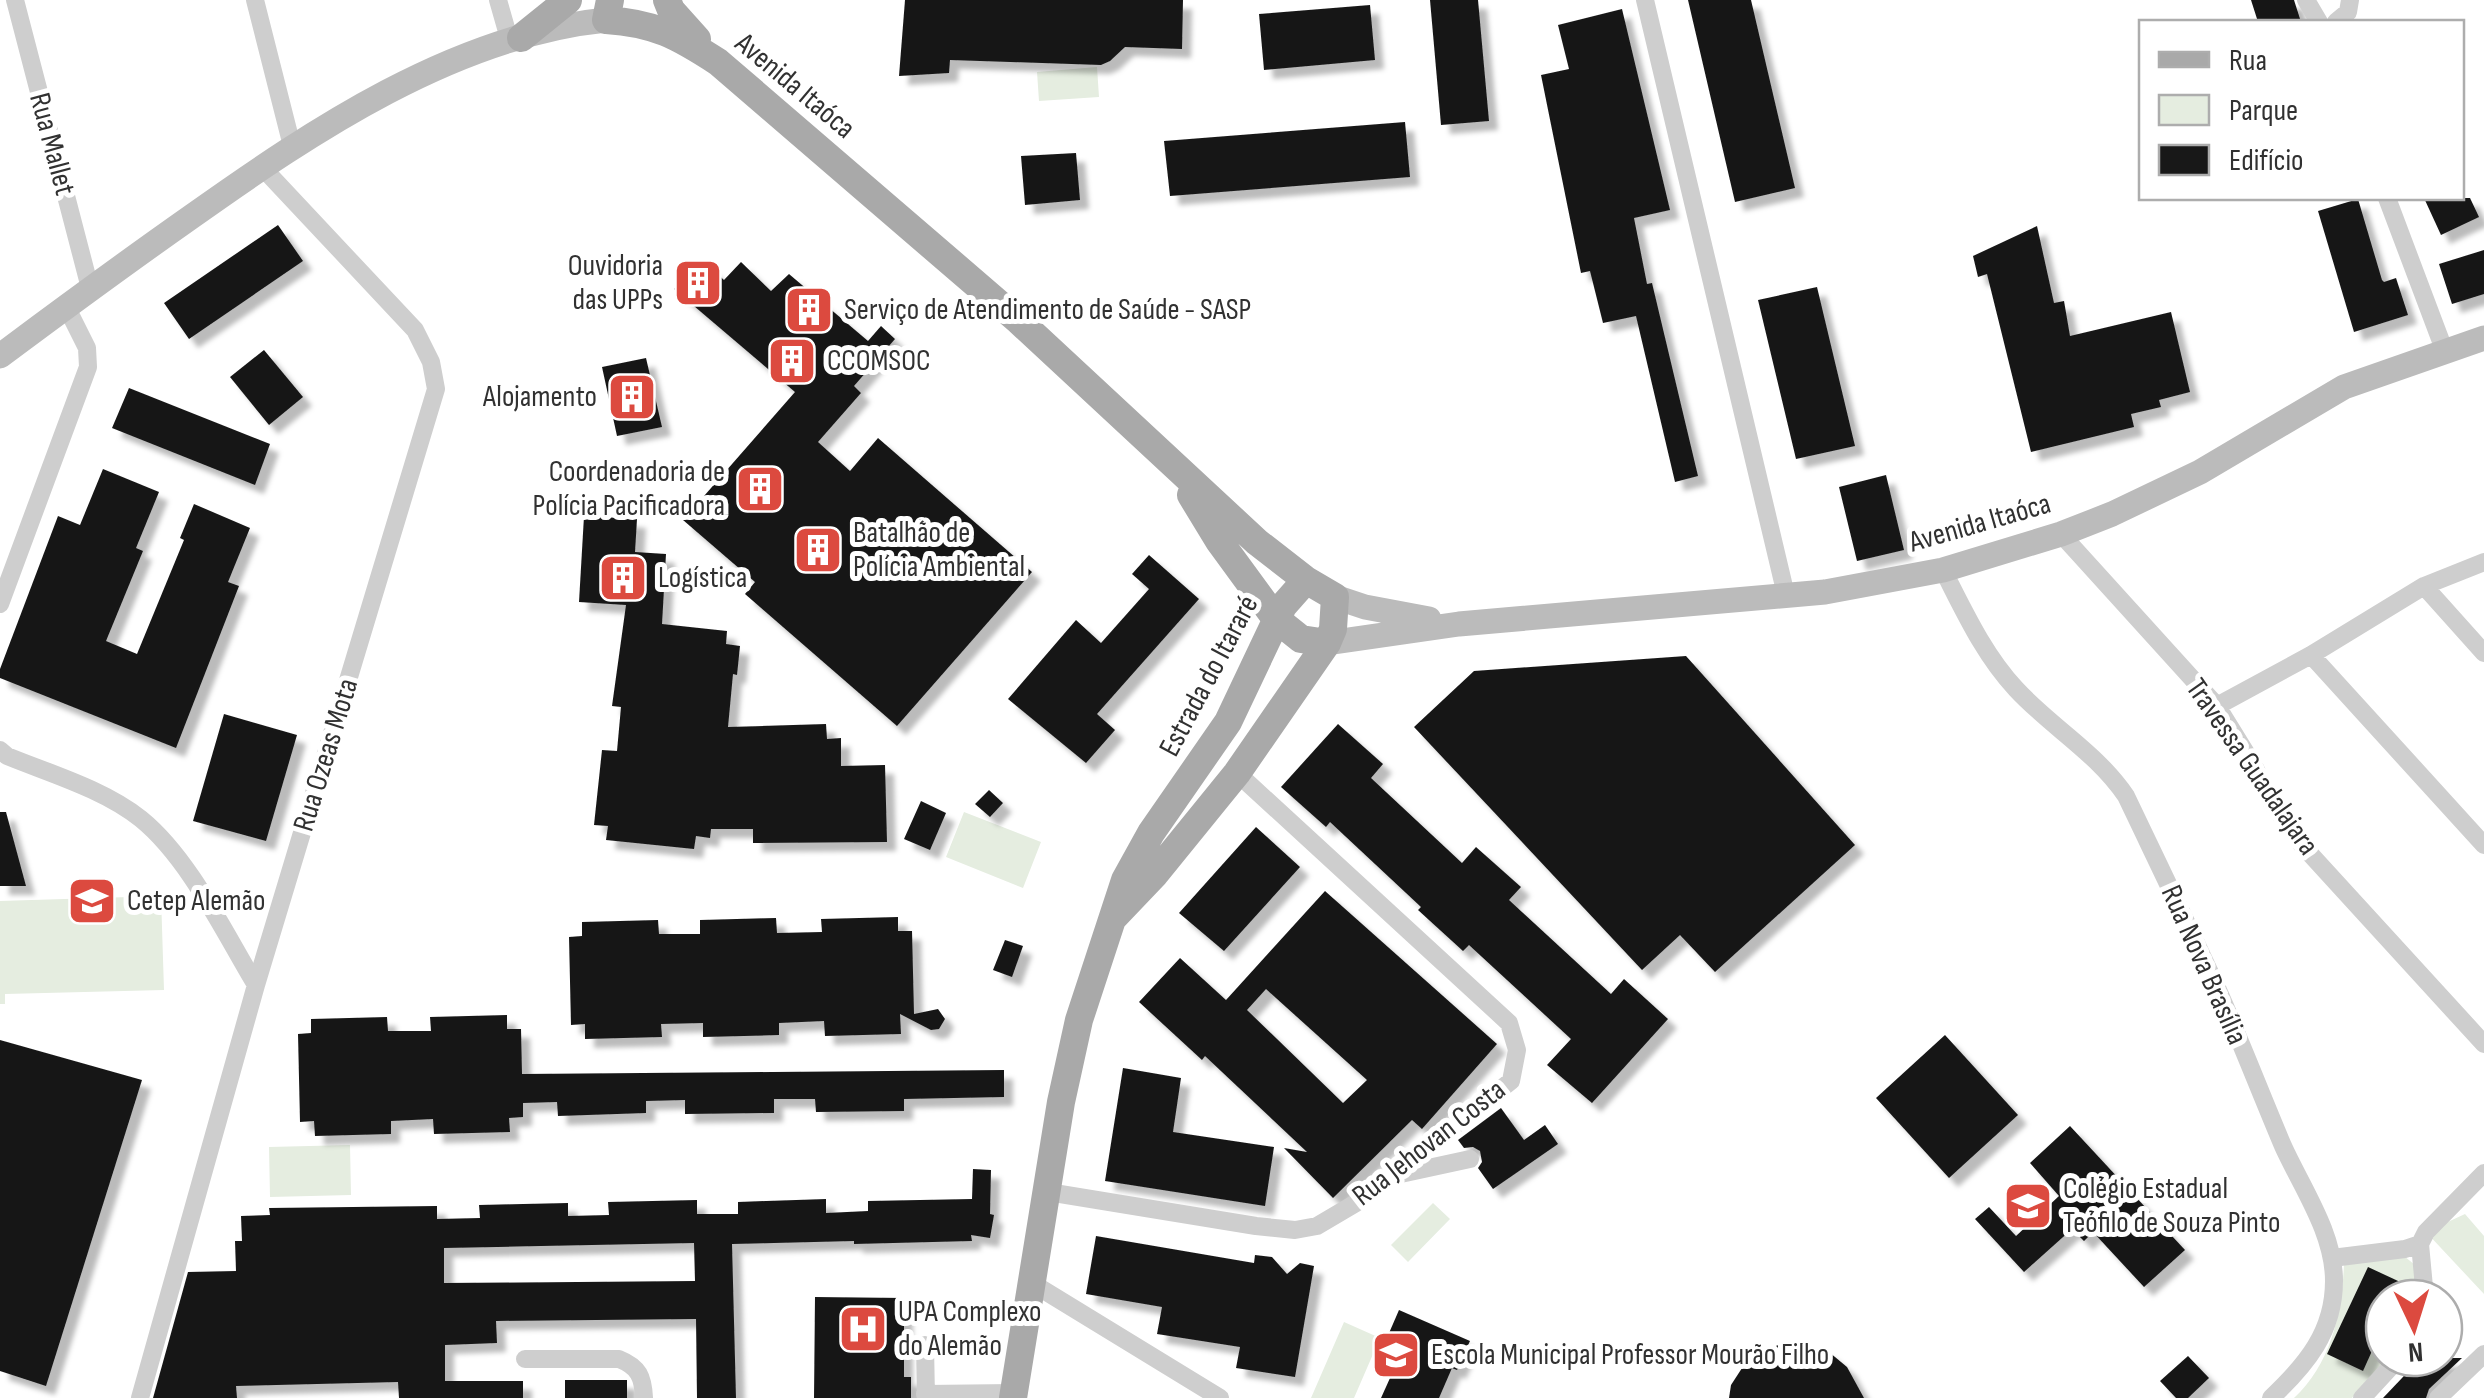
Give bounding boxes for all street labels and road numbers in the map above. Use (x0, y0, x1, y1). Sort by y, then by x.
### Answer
street label: Avenida Itaóca (727, 25, 862, 147)
street label: Rua Mallet (21, 89, 83, 199)
street label: Avenida Itaóca (1904, 486, 2055, 561)
street label: Estrada do Itararé (1152, 589, 1266, 763)
street label: Travessa Guadalajara (2178, 672, 2326, 862)
street label: Rua Ozeas Mota (286, 674, 366, 836)
street label: Rua Nova Brasília (2153, 880, 2255, 1050)
street label: Rua Jehovan Costa (1345, 1072, 1513, 1214)

